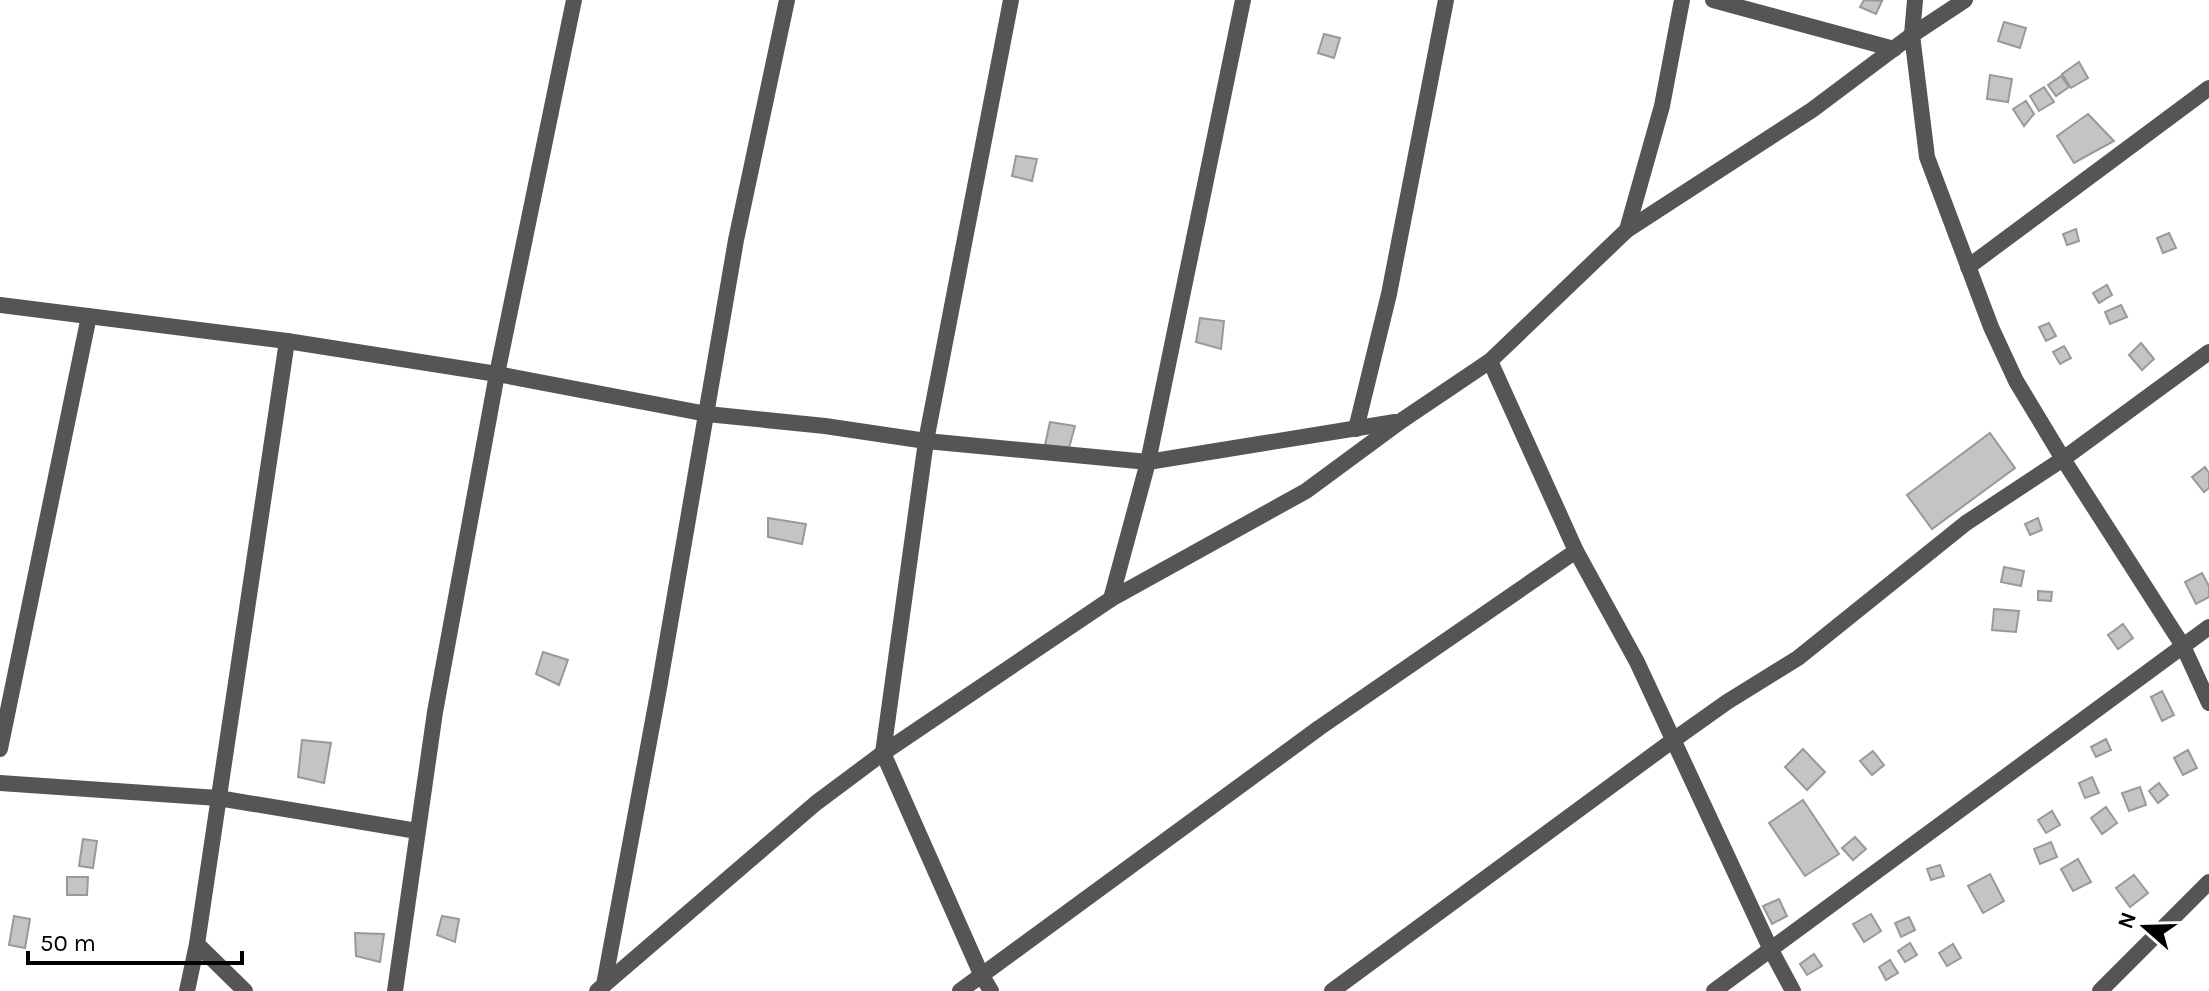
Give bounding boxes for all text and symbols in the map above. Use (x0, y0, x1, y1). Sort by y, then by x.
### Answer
north arrow (2105, 887, 2185, 967)
text: N (2112, 909, 2142, 932)
scale bar (28, 915, 242, 965)
text: 50 m (40, 929, 96, 957)

